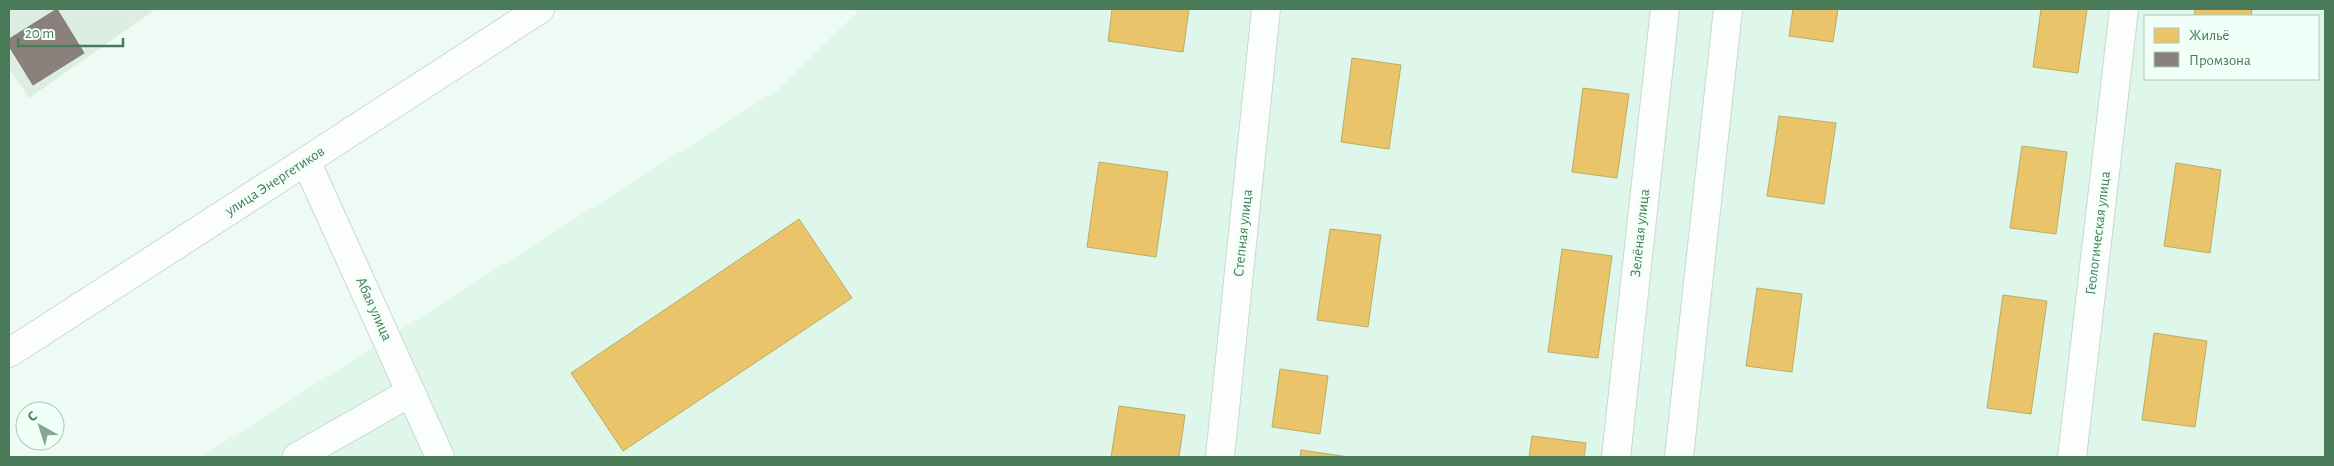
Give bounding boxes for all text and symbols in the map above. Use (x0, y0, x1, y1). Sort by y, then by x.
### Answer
scale bar (18, 15, 122, 47)
legend (2144, 15, 2319, 80)
text: 20 m (25, 26, 54, 41)
text: Жильё (2189, 28, 2229, 43)
text: Промзона (2189, 53, 2251, 68)
street label: улица Энергетиков (222, 143, 327, 219)
street label: Геологическая улица (2083, 170, 2113, 296)
street label: Степная улица (1231, 188, 1255, 277)
street label: Зелёная улица (1628, 188, 1652, 278)
street label: Абая улица (353, 275, 395, 343)
north arrow (15, 401, 65, 451)
text: С (25, 409, 40, 425)

